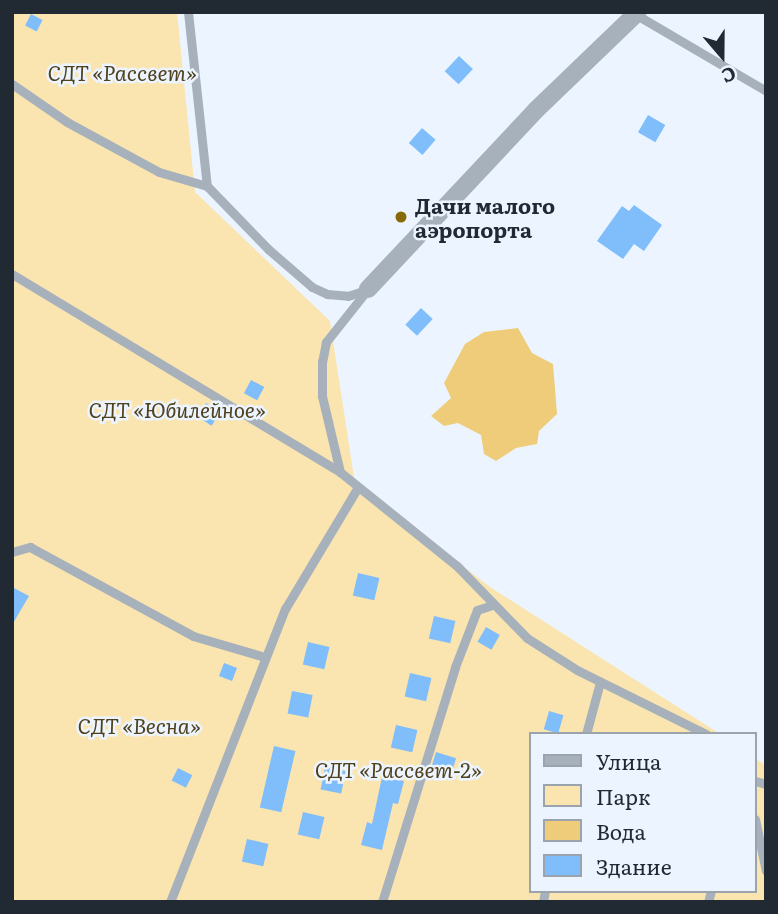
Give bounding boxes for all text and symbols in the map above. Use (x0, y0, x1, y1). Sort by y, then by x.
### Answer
north arrow (687, 21, 757, 91)
park label: СДТ «Рассвет» (48, 59, 196, 85)
text: С (718, 60, 740, 91)
place label: Дачи малого аэропорта (415, 192, 555, 242)
marker: Дачи малого аэропорта (393, 209, 409, 225)
park label: СДТ «Юбилейное» (89, 396, 265, 422)
park label: СДТ «Весна» (78, 712, 200, 738)
legend (530, 732, 757, 893)
text: Улица (596, 745, 661, 776)
park label: СДТ «Рассвет-2» (315, 756, 481, 782)
text: Парк (596, 780, 650, 811)
text: Вода (596, 815, 646, 846)
text: Здание (596, 850, 672, 881)

